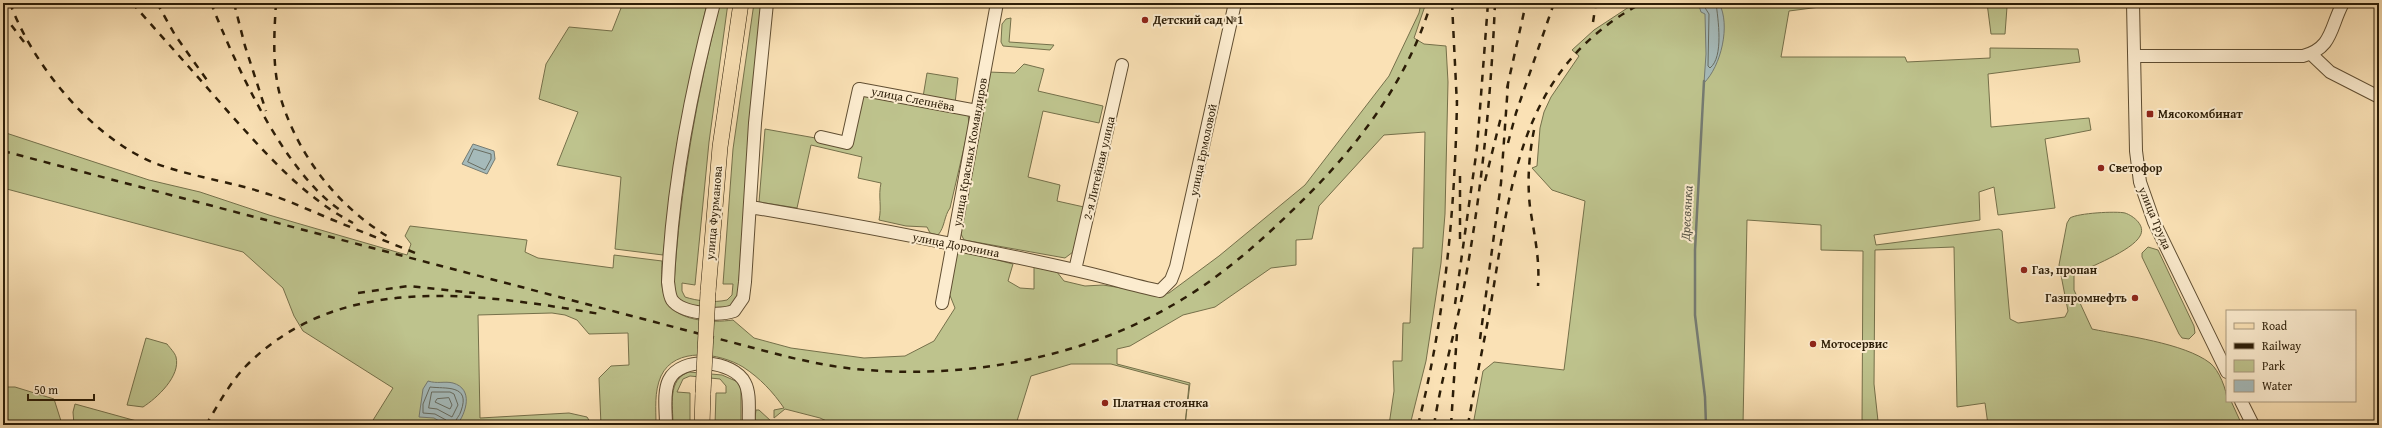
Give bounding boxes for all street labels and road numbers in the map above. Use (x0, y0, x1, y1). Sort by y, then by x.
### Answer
street label: улица Красных Командиров (948, 76, 991, 229)
street label: улица Слепнёва (869, 82, 957, 115)
street label: улица Ермоловой (1184, 102, 1221, 199)
street label: 2-я Литейная улица (1078, 114, 1119, 221)
street label: улица Фурманова (701, 165, 726, 262)
street label: улица Труда (2134, 183, 2176, 252)
street label: улица Доронина (910, 228, 1001, 261)

